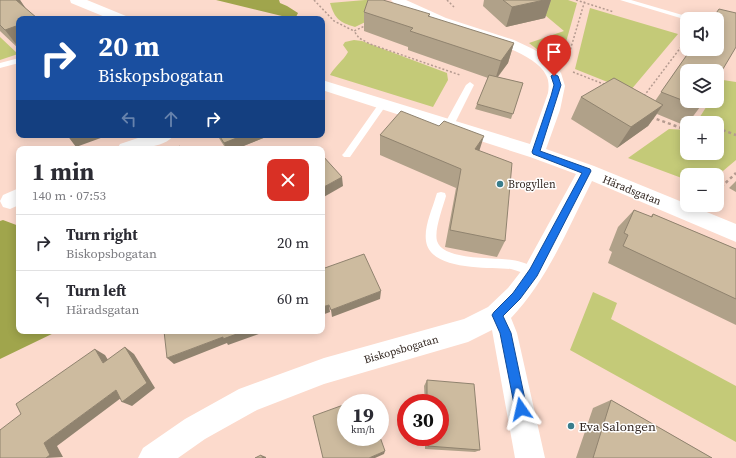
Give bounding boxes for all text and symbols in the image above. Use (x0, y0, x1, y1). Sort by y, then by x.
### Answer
map controls (680, 12, 724, 212)
button: sound (680, 12, 724, 56)
text: 20 m (98, 27, 160, 65)
icon: right (32, 32, 84, 84)
pin (537, 35, 571, 76)
icon: arrive (543, 41, 565, 63)
text: Biskopsbogatan (98, 63, 224, 88)
button: layers (680, 64, 724, 108)
icon: left (118, 108, 140, 130)
icon: ahead (160, 108, 182, 130)
icon: right (202, 108, 224, 130)
button: + (680, 116, 724, 160)
text: 1 min (32, 155, 94, 188)
button: close (267, 159, 309, 201)
button: − (680, 168, 724, 212)
street label: Häradsgatan (600, 172, 664, 209)
place label: Brogyllen (508, 177, 556, 192)
marker: Brogyllen (495, 179, 505, 189)
text: 140 m · 07:53 (32, 187, 106, 204)
text: Turn right (66, 224, 138, 245)
icon: right (32, 232, 54, 254)
text: 20 m (277, 232, 309, 253)
text: Biskopsbogatan (66, 245, 157, 262)
text: Turn left (66, 280, 126, 301)
icon: left (32, 288, 54, 310)
text: 60 m (277, 288, 309, 309)
text: Häradsgatan (66, 301, 139, 318)
street label: Biskopsbogatan (362, 332, 440, 367)
position arrow (500, 388, 542, 430)
speed limit sign: 30 (397, 394, 449, 446)
text: 19 (352, 401, 374, 429)
place label: Eva Salongen (579, 418, 656, 435)
marker: Eva Salongen (566, 421, 576, 431)
text: km/h (351, 423, 375, 436)

